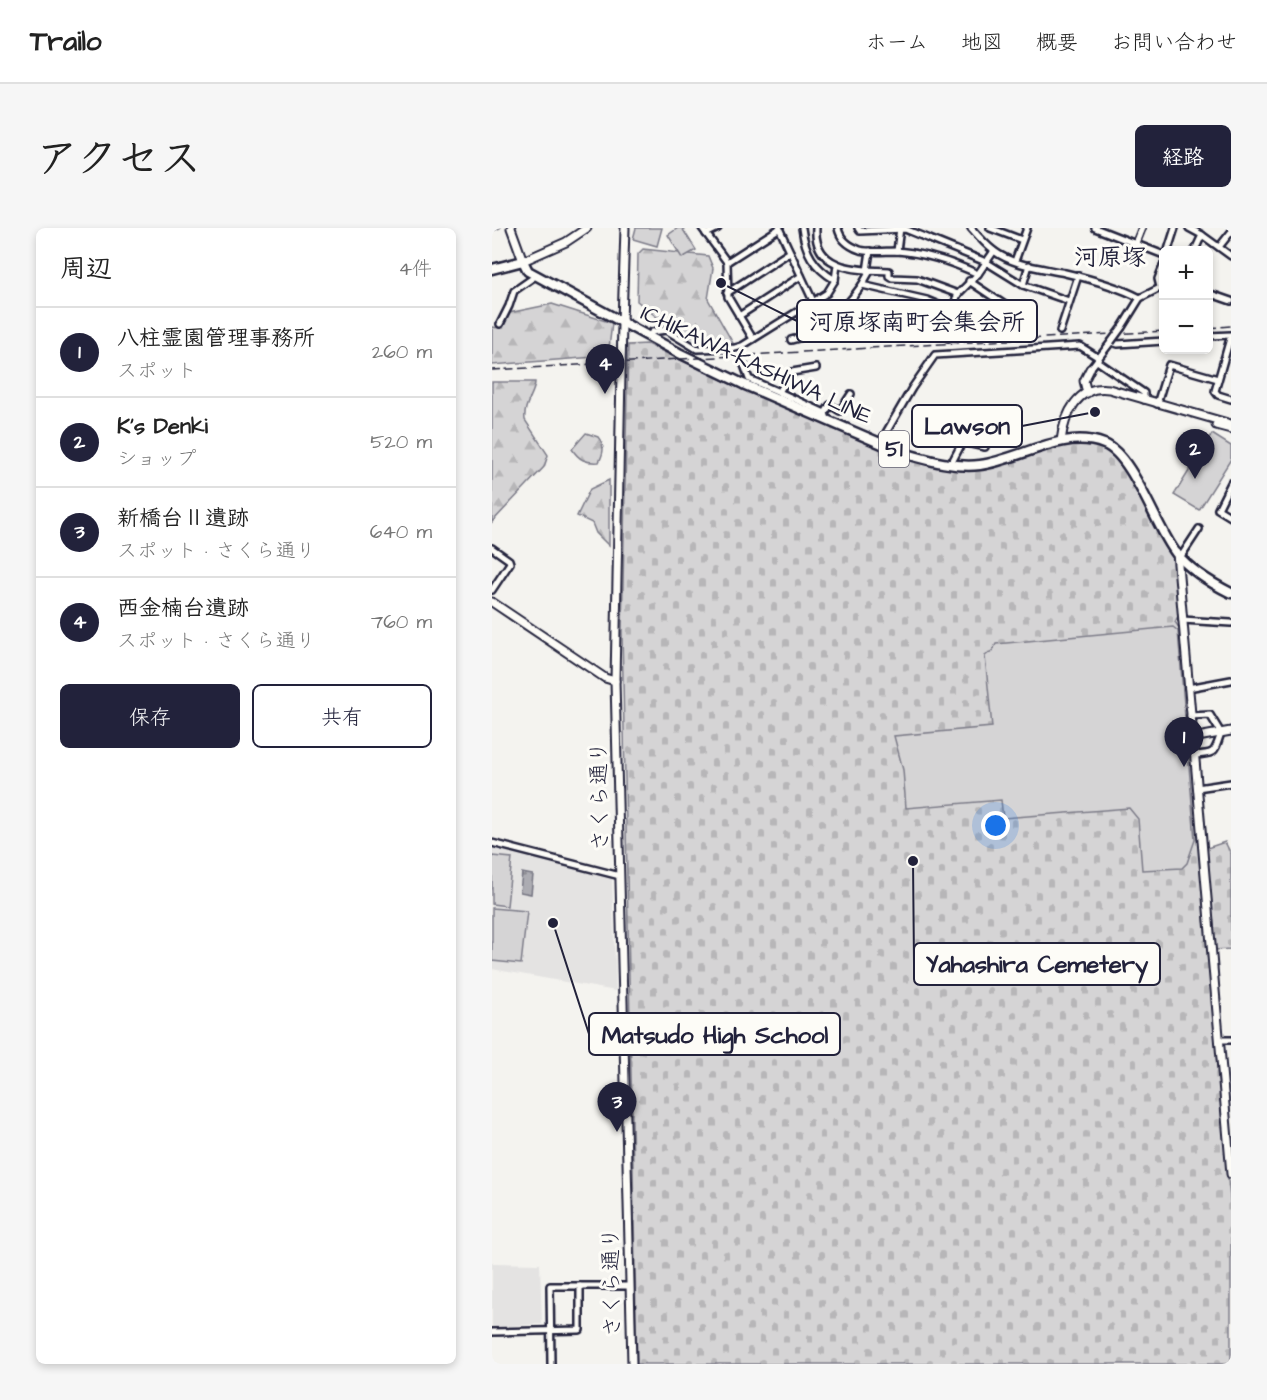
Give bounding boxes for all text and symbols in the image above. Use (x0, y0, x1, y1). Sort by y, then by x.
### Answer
text: Trailo (30, 22, 102, 61)
text: ホーム (866, 28, 928, 57)
text: 地図 (961, 28, 1003, 57)
text: 概要 (1036, 28, 1078, 57)
text: お問い合わせ (1111, 28, 1237, 57)
button: 経路 (1135, 125, 1231, 187)
text: アクセス (36, 131, 201, 189)
district label: 河原塚 (1074, 241, 1146, 275)
map controls (1159, 246, 1213, 354)
button: + (1159, 246, 1213, 300)
text: 周辺 (60, 251, 112, 287)
text: 4件 (398, 255, 432, 283)
street label: ICHIKAWA-KASHIWA LINE (635, 298, 877, 432)
callout: 河原塚南町会集会所 (797, 300, 1037, 342)
button: − (1159, 300, 1213, 354)
text: 河原塚南町会集会所 (809, 306, 1025, 340)
text: 八柱霊園管理事務所 (117, 323, 315, 354)
text: 1 (78, 338, 81, 366)
text: 260 m (372, 338, 432, 366)
pin: 4 (586, 344, 624, 394)
text: スポット (117, 357, 197, 385)
callout: Lawson (912, 405, 1022, 447)
text: Lawson (924, 410, 1010, 444)
text: K's Denki (117, 411, 208, 442)
text: 2 (74, 428, 85, 456)
text: 520 m (370, 428, 432, 456)
pin: 2 (1176, 430, 1214, 479)
road number: 51 (879, 431, 909, 467)
text: ショップ (117, 445, 196, 473)
text: 新橋台Ⅱ遺跡 (117, 503, 249, 534)
text: 3 (74, 518, 85, 546)
text: 640 m (370, 518, 432, 546)
text: スポット · さくら通り (117, 537, 316, 565)
text: 西金楠台遺跡 (117, 593, 249, 624)
text: 4 (73, 608, 86, 636)
text: 760 m (371, 608, 432, 636)
text: スポット · さくら通り (117, 627, 316, 655)
button: 保存 (60, 684, 240, 748)
button: 共有 (252, 684, 432, 748)
pin: 1 (1164, 718, 1204, 767)
street label: さくら通り (584, 741, 616, 851)
your location (981, 811, 1010, 840)
callout: Yahashira Cemetery (914, 943, 1160, 985)
text: Yahashira Cemetery (926, 948, 1149, 984)
callout: Matsudo High School (589, 1013, 840, 1055)
text: Matsudo High School (602, 1019, 829, 1054)
pin: 3 (598, 1082, 636, 1132)
street label: さくら通り (596, 1227, 628, 1337)

